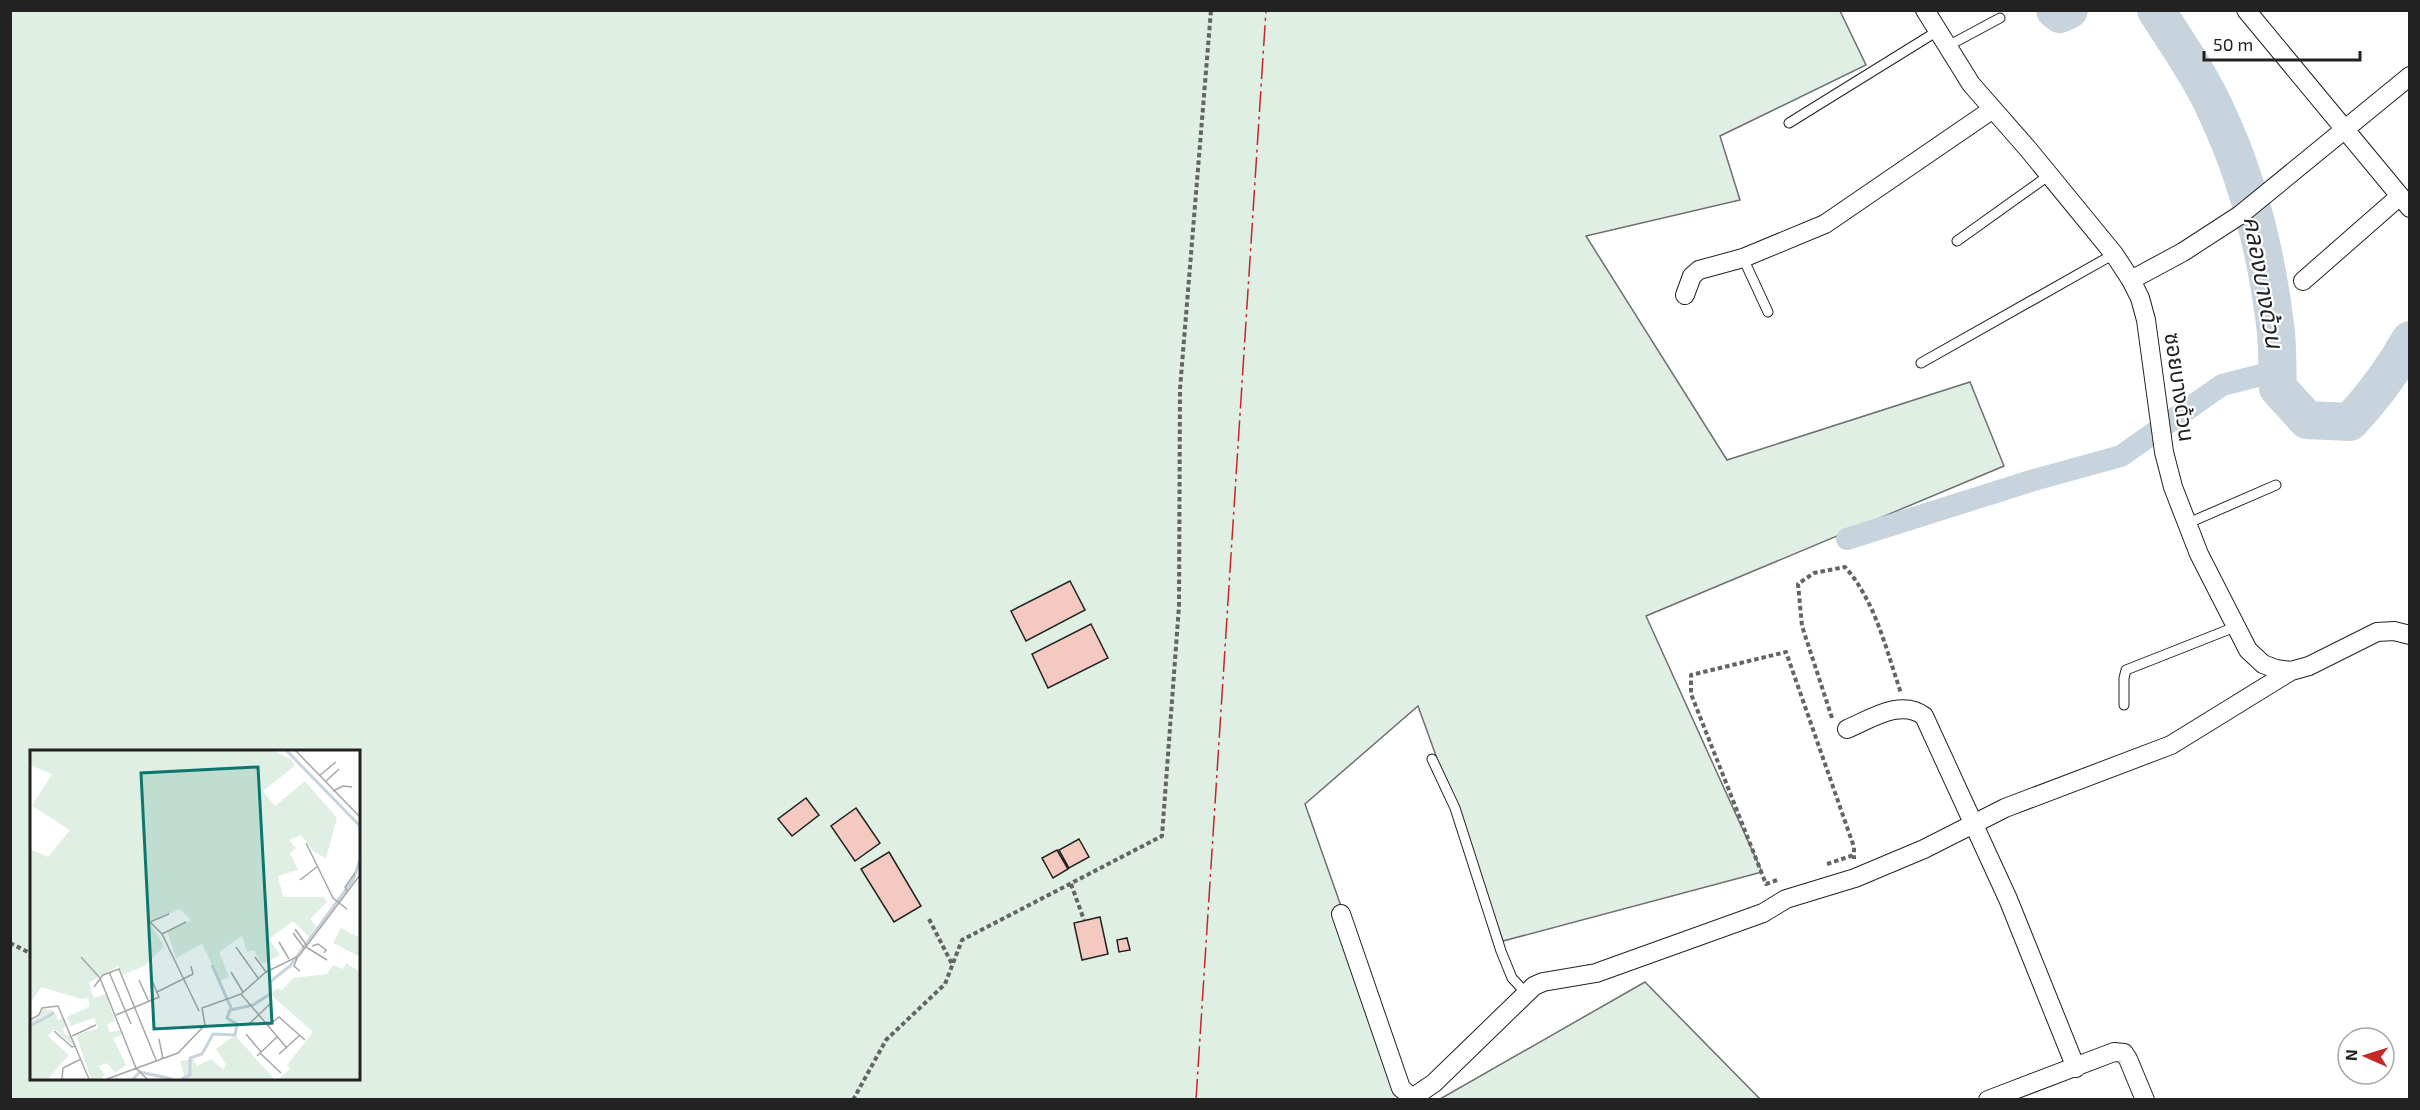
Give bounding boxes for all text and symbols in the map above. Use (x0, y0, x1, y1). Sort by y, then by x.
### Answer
scale bar (2204, 24, 2360, 62)
text: 50 m (2213, 33, 2253, 55)
water label: คลองบางด้วน (2239, 213, 2291, 351)
street label: ซอยบางด้วน (2160, 331, 2202, 443)
inset map (30, 750, 360, 1080)
north arrow (2336, 1026, 2396, 1086)
text: N (2341, 1049, 2360, 1061)

